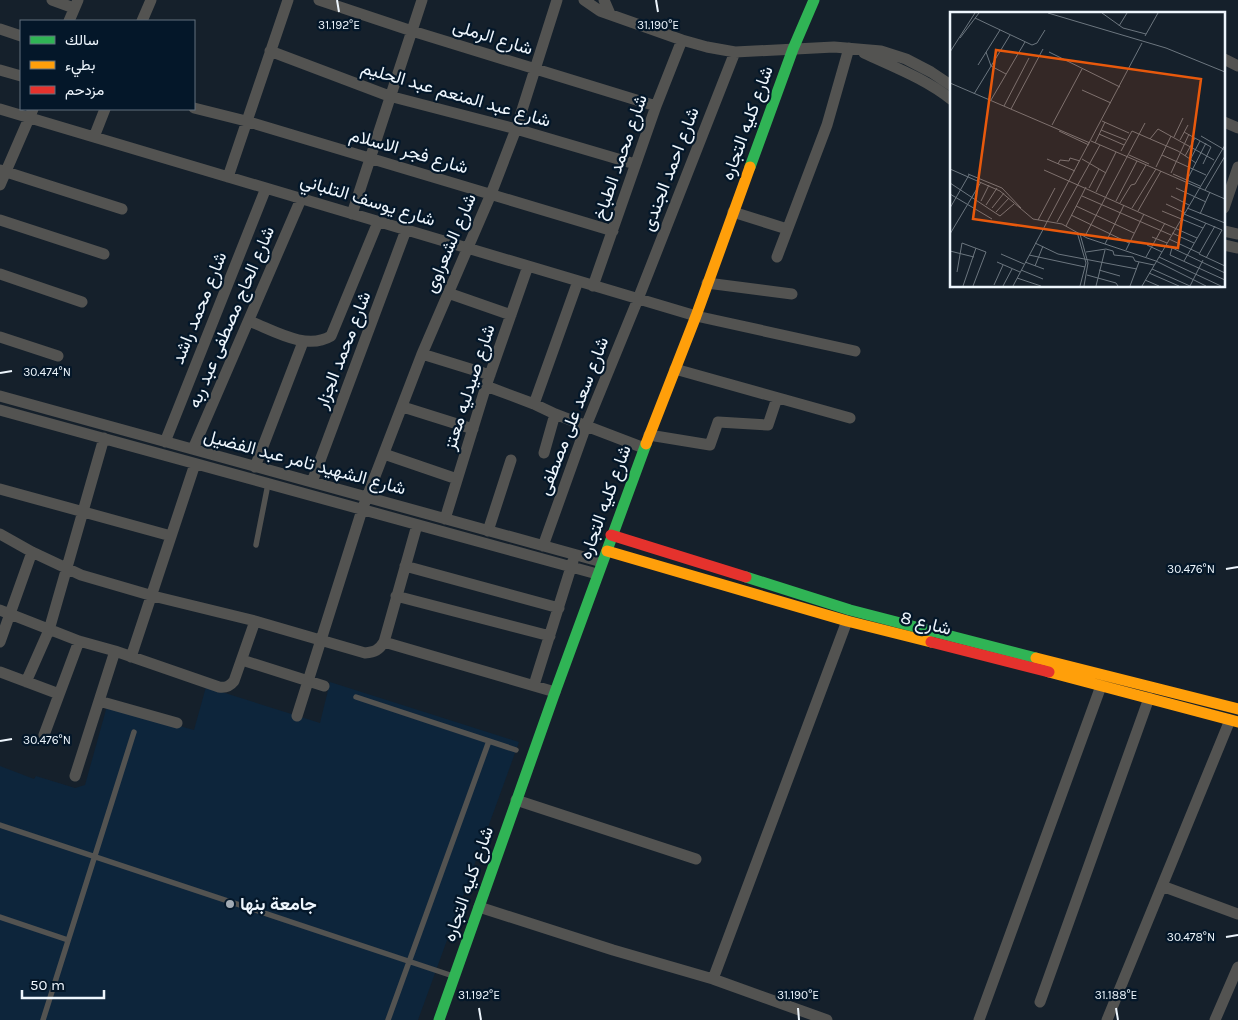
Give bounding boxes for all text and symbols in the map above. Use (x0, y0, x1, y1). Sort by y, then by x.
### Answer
inset map (950, 12, 1226, 288)
street label: شارع الرملى (450, 14, 536, 61)
text: 31.192°E (318, 18, 360, 32)
text: 31.190°E (637, 18, 679, 32)
legend (20, 20, 195, 110)
text: سالك (65, 31, 99, 49)
text: بطيء (65, 56, 95, 78)
street label: شارع عبد المنعم عبد الحليم (358, 56, 553, 133)
street label: شارع كليه التجاره (716, 63, 779, 184)
text: مزدحم (65, 81, 104, 100)
street label: شارع محمد الطباخ (588, 91, 653, 223)
street label: شارع احمد الجندى (636, 104, 705, 234)
street label: شارع فجر الاسلام (347, 124, 471, 179)
street label: شارع يوسف التلباني (297, 169, 438, 235)
street label: شارع الشعراوى (419, 190, 482, 296)
street label: شارع الحاج مصطفى عبد ربه (183, 223, 280, 411)
street label: شارع محمد راشد (166, 249, 232, 368)
street label: شارع محمد الجزار (310, 288, 376, 413)
street label: شارع صيدليه معتز (438, 321, 501, 454)
street label: شارع سعد على مصطفى (533, 334, 614, 499)
text: 30.474°N (23, 365, 71, 379)
street label: شارع الشهيد تامر عبد الفضيل (201, 424, 408, 501)
street label: شارع كليه التجاره (574, 442, 637, 563)
text: 30.476°N (1167, 562, 1215, 576)
street label: شارع 8 (898, 606, 954, 641)
text: 30.476°N (23, 733, 71, 747)
street label: شارع كليه التجاره (438, 824, 499, 945)
place label: جامعة بنها (240, 893, 317, 915)
marker: جامعة بنها (224, 898, 236, 910)
text: 30.478°N (1167, 930, 1215, 944)
scale bar (22, 968, 105, 1000)
text: 50 m (30, 976, 65, 994)
text: 31.192°E (458, 988, 500, 1002)
text: 31.190°E (777, 988, 819, 1002)
text: 31.188°E (1095, 988, 1137, 1002)

